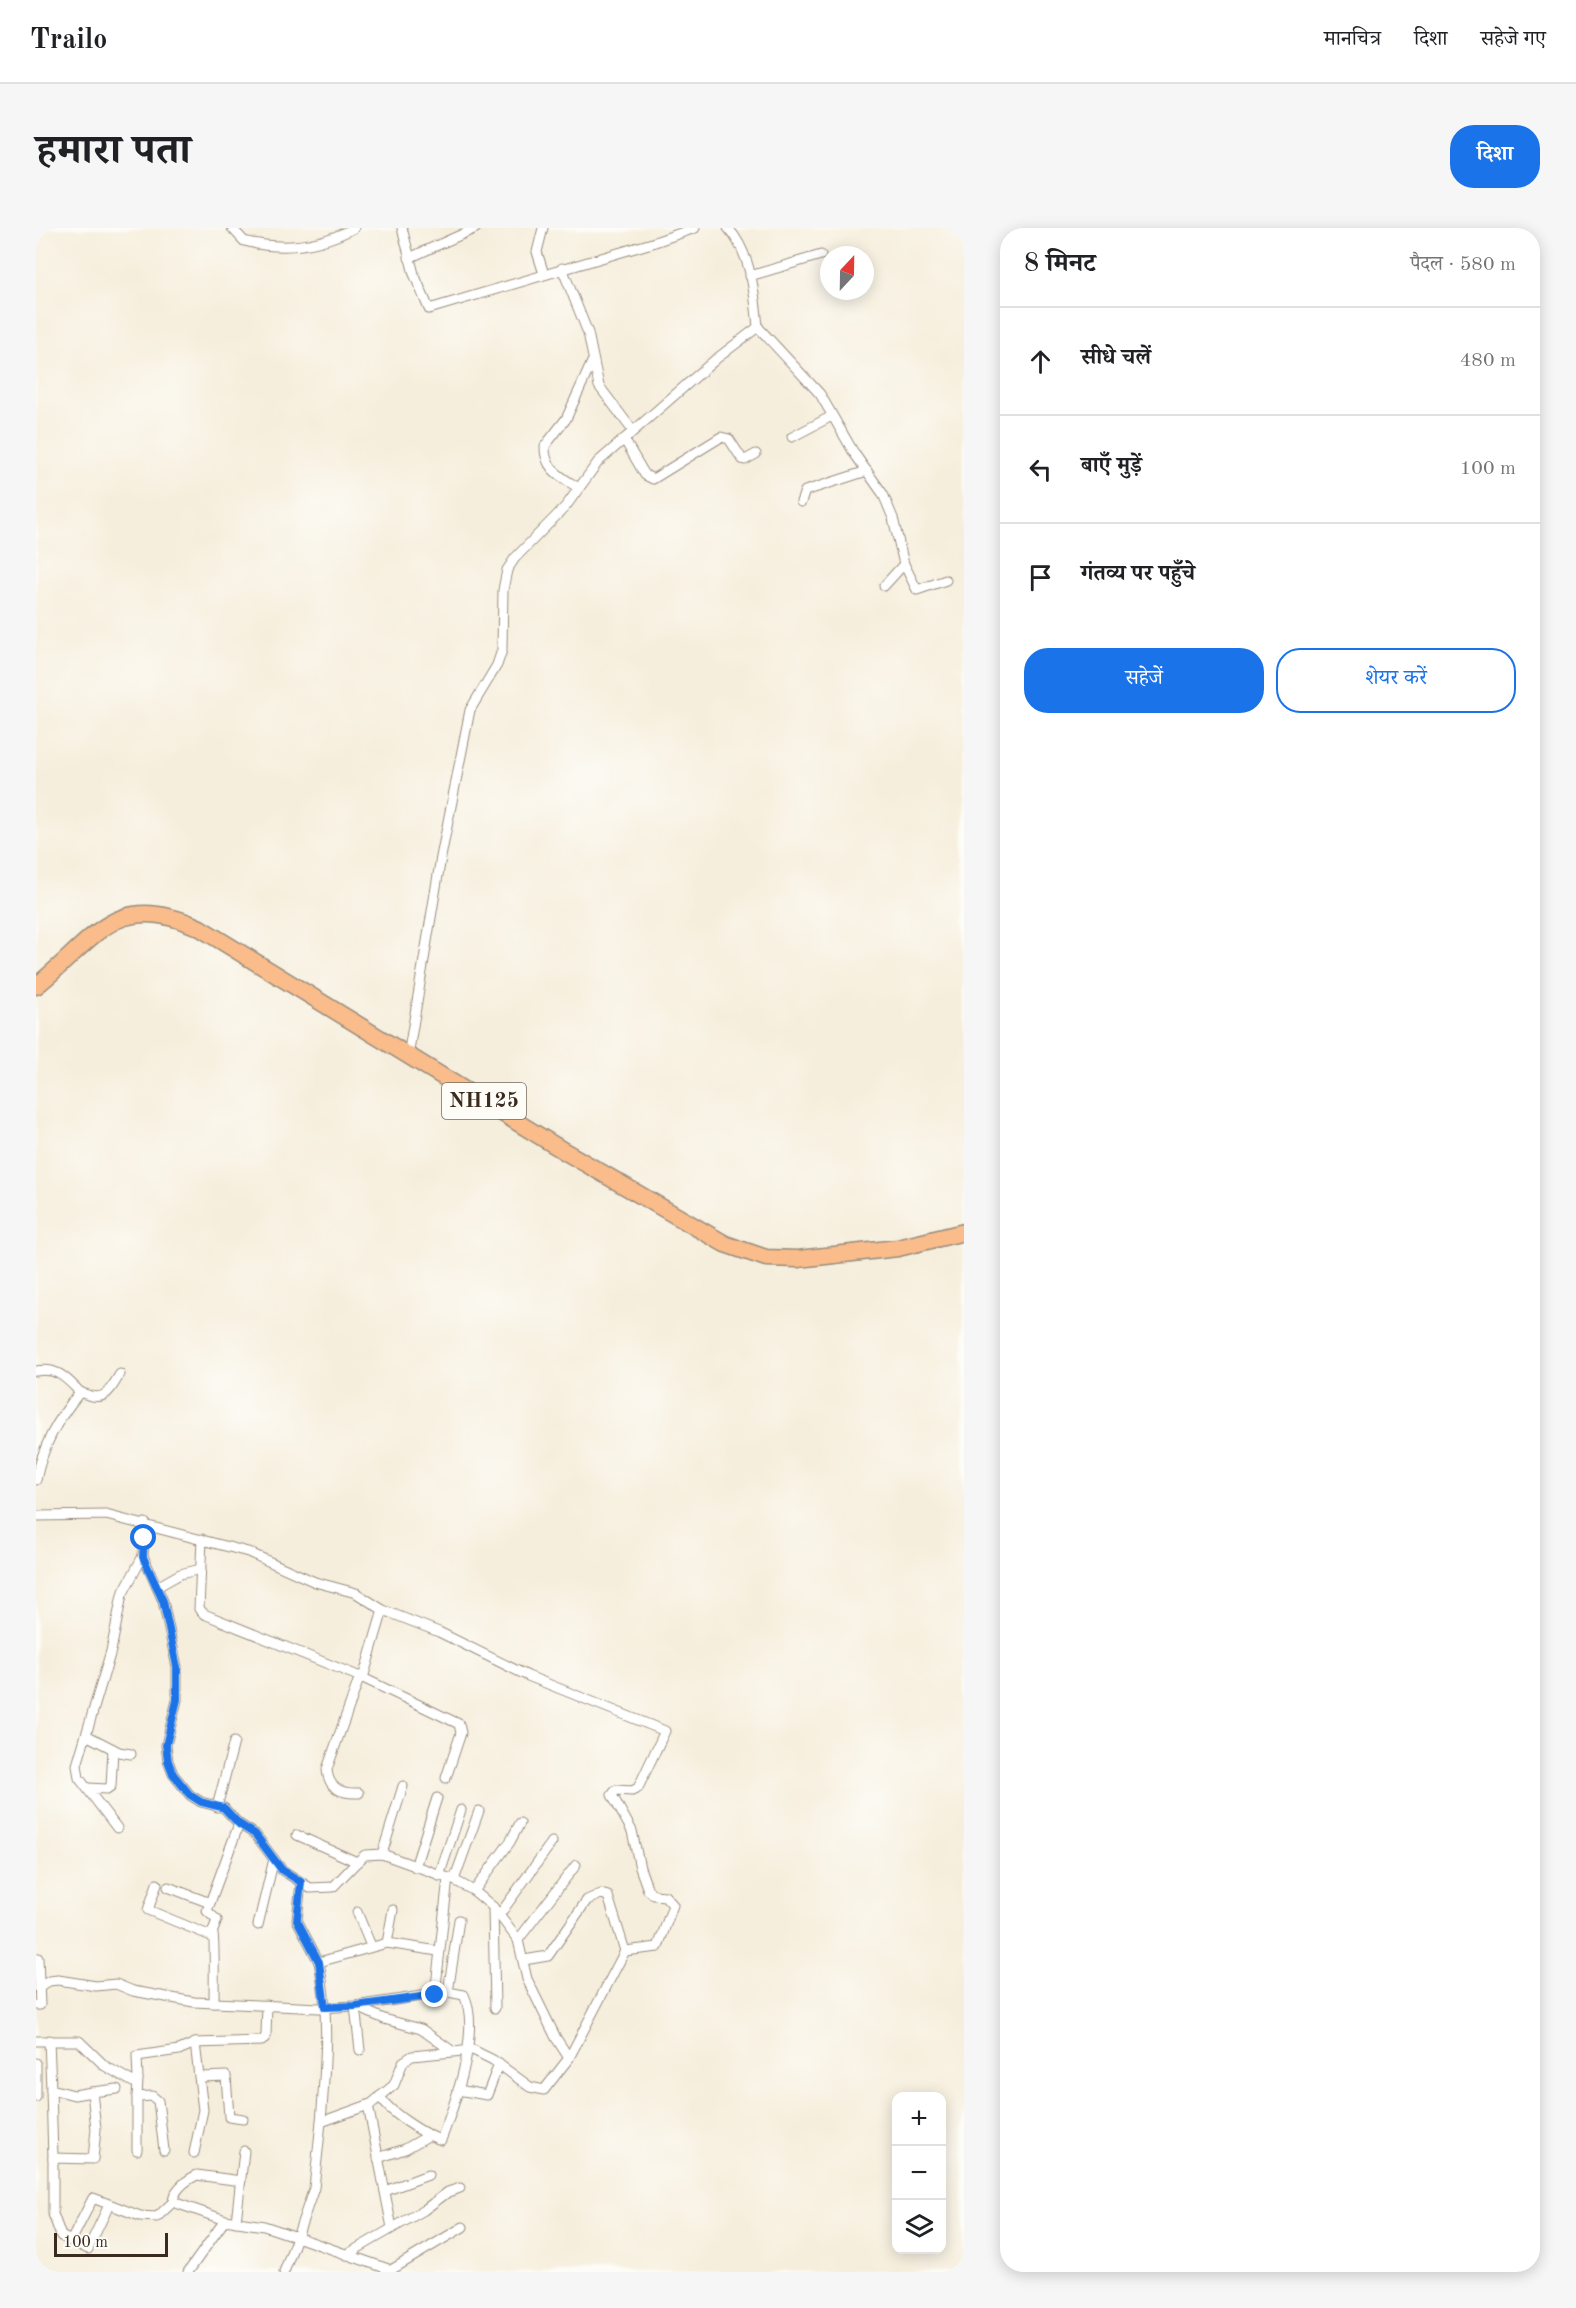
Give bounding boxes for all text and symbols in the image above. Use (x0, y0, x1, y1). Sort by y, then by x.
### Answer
text: Trailo (30, 27, 107, 55)
text: मानचित्र (1324, 29, 1381, 50)
text: दिशा (1414, 29, 1447, 50)
text: सहेजे गए (1480, 29, 1546, 50)
button: दिशा (1450, 125, 1540, 188)
text: हमारा पता (36, 131, 191, 173)
north arrow (820, 246, 874, 300)
text: 8 मिनट (1024, 251, 1096, 277)
text: पैदल · 580 m (1410, 255, 1516, 275)
icon: ahead (1024, 345, 1057, 378)
text: सीधे चलें (1081, 347, 1151, 369)
text: 480 m (1460, 351, 1516, 371)
icon: left (1024, 453, 1057, 486)
text: बाएँ मुड़ें (1081, 455, 1142, 477)
text: 100 m (1460, 459, 1516, 479)
icon: arrive (1024, 561, 1057, 594)
text: गंतव्य पर पहुँचे (1081, 563, 1195, 585)
button: सहेजें (1024, 648, 1264, 713)
button: शेयर करें (1276, 648, 1516, 713)
road number: NH125 (442, 1083, 526, 1119)
route start (130, 1524, 156, 1550)
route end (421, 1981, 447, 2007)
map controls (892, 2092, 946, 2254)
button: + (892, 2092, 946, 2146)
button: − (892, 2146, 946, 2200)
button: layers (892, 2200, 946, 2254)
scale bar (54, 2230, 168, 2258)
text: 100 m (63, 2235, 108, 2251)

